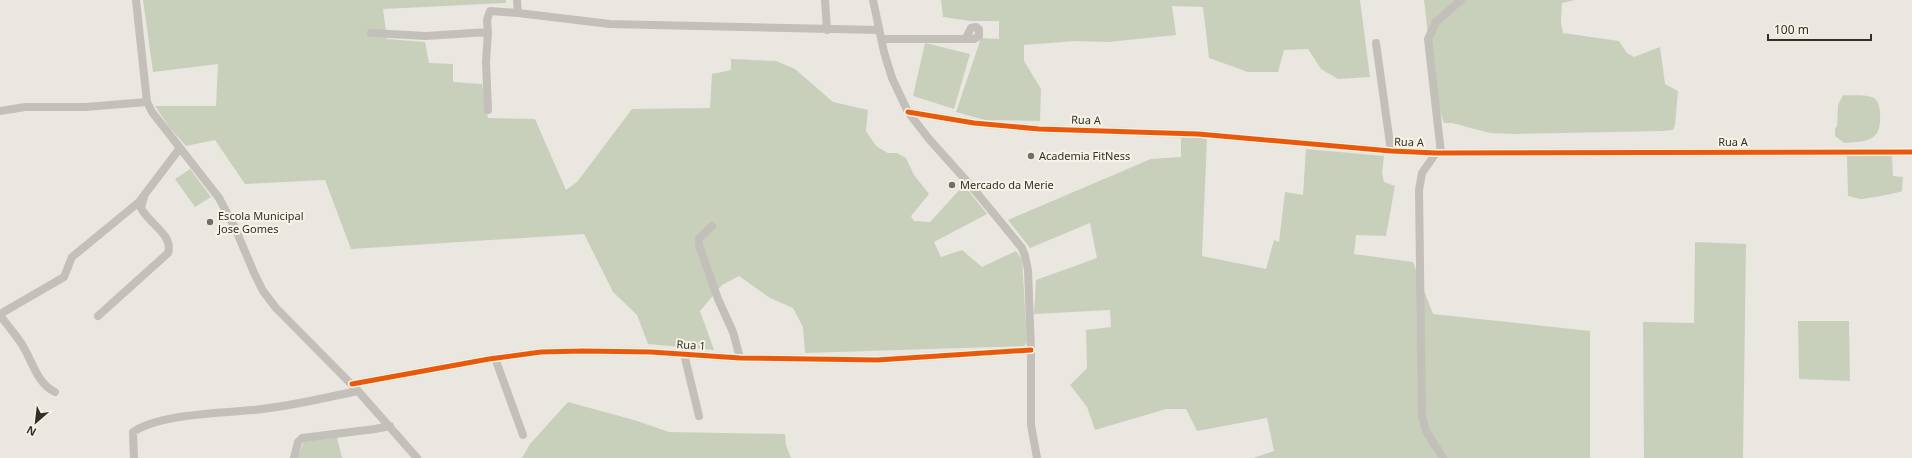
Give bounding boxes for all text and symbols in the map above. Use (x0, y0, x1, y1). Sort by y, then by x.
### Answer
scale bar (1768, 16, 1871, 42)
text: 100 m (1774, 21, 1809, 38)
street label: Rua A (1071, 111, 1102, 128)
street label: Rua A (1394, 133, 1425, 150)
street label: Rua A (1718, 134, 1749, 149)
place label: Academia FitNess (1039, 148, 1130, 163)
marker: Academia FitNess (1026, 151, 1036, 161)
place label: Mercado da Merie (960, 177, 1054, 192)
marker: Mercado da Merie (947, 180, 957, 190)
place label: Escola Municipal Jose Gomes (217, 208, 304, 236)
marker: Escola Municipal Jose Gomes (205, 217, 215, 227)
street label: Rua 1 (676, 336, 706, 353)
north arrow (16, 402, 56, 442)
text: N (24, 423, 39, 440)

